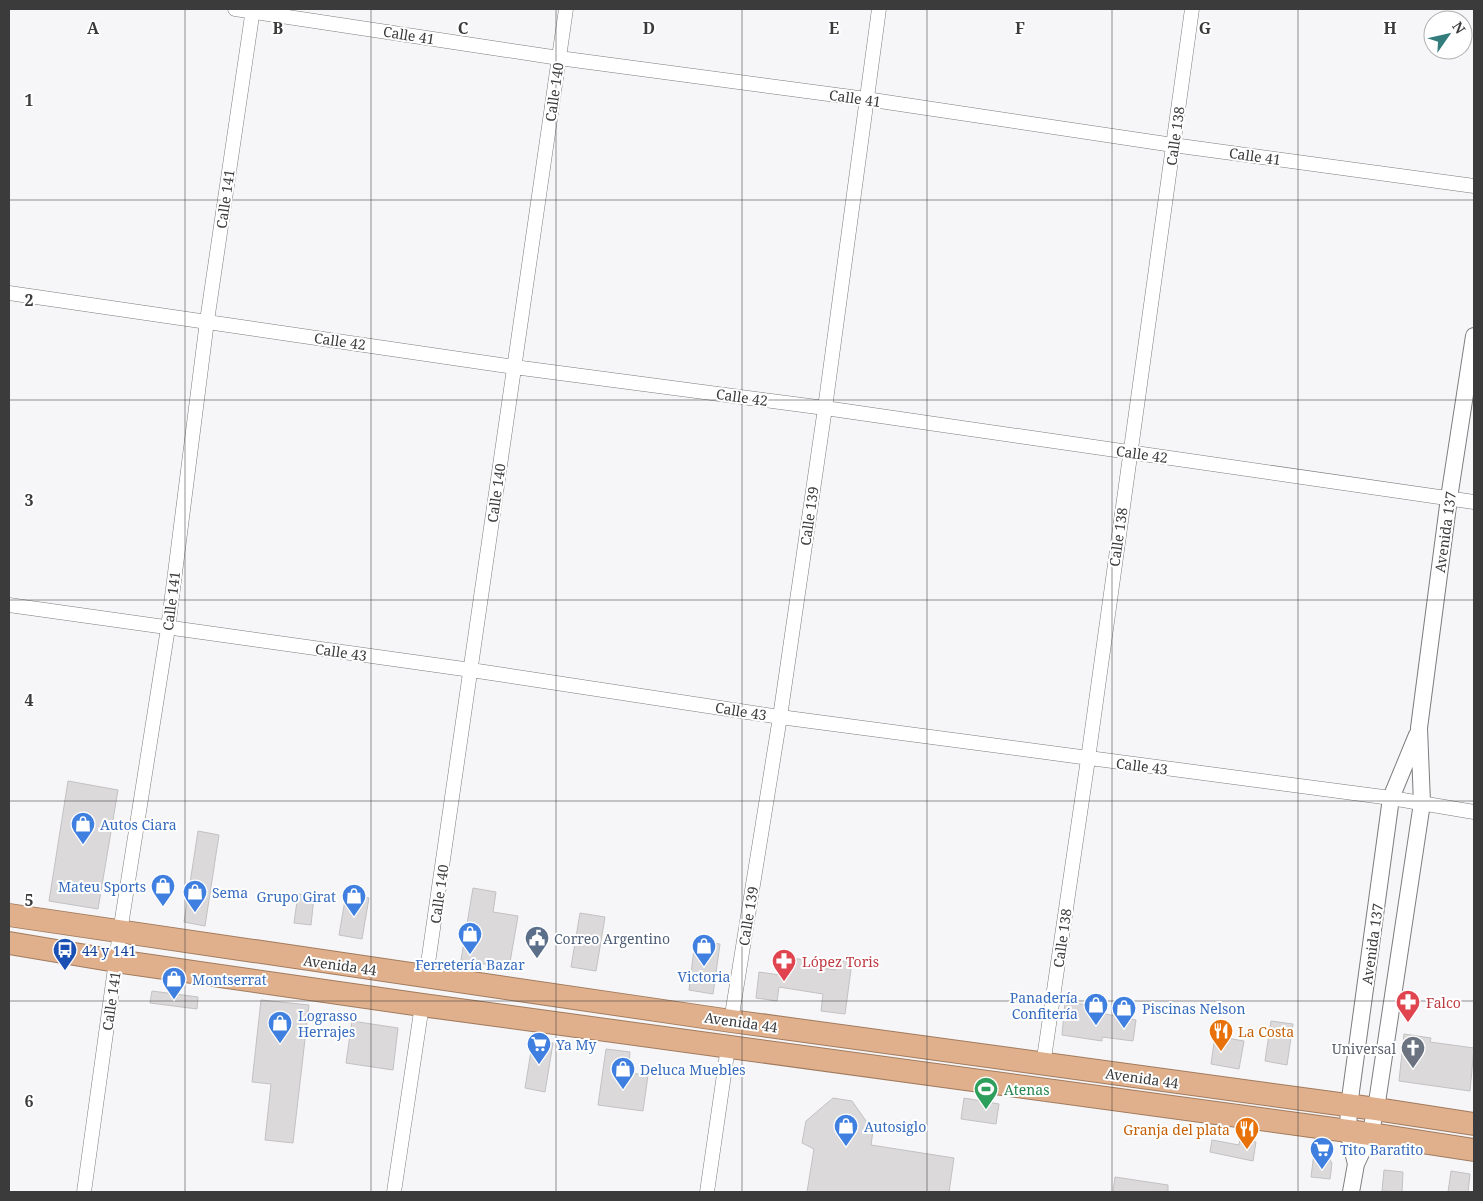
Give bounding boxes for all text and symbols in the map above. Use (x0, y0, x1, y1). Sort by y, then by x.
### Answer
north arrow (1423, 10, 1473, 60)
text: A (87, 17, 100, 39)
text: B (273, 17, 284, 39)
text: C (458, 17, 469, 39)
text: D (643, 17, 655, 39)
text: E (829, 17, 839, 39)
text: F (1015, 17, 1025, 39)
text: G (1199, 17, 1211, 39)
text: H (1383, 17, 1397, 39)
text: N (1448, 18, 1470, 37)
street label: Calle 41 (382, 22, 436, 48)
street label: Calle 140 (540, 61, 568, 123)
street label: Calle 41 (828, 85, 882, 111)
text: 1 (24, 89, 34, 111)
street label: Calle 138 (1161, 105, 1189, 167)
street label: Calle 41 (1228, 143, 1282, 169)
street label: Calle 141 (211, 168, 239, 230)
text: 2 (24, 289, 34, 311)
street label: Calle 42 (313, 328, 367, 354)
street label: Calle 42 (715, 384, 769, 410)
street label: Calle 42 (1115, 441, 1169, 467)
street label: Calle 140 (482, 462, 510, 524)
street label: Calle 139 (795, 485, 823, 547)
text: 3 (24, 489, 34, 511)
street label: Avenida 137 (1430, 490, 1460, 574)
street label: Calle 138 (1104, 506, 1132, 568)
street label: Calle 141 (158, 570, 184, 632)
street label: Calle 43 (314, 639, 368, 665)
text: 4 (24, 689, 34, 711)
street label: Calle 43 (714, 698, 768, 724)
street label: Calle 43 (1115, 753, 1169, 779)
shop icon: Autos Ciara (70, 811, 96, 845)
place label: Autos Ciara (100, 815, 177, 834)
street label: Calle 140 (425, 863, 453, 925)
shop icon: Mateu Sports (150, 873, 176, 907)
place label: Mateu Sports (58, 877, 146, 896)
shop icon: Sema (182, 879, 208, 913)
place label: Sema (212, 883, 248, 902)
shop icon: Grupo Girat (341, 883, 367, 917)
street label: Calle 139 (734, 885, 762, 947)
place label: Grupo Girat (257, 887, 336, 906)
text: 5 (24, 889, 34, 911)
street label: Avenida 137 (1357, 902, 1387, 986)
street label: Calle 138 (1048, 907, 1076, 969)
shop icon: Ferretería Bazar (457, 921, 483, 955)
public building icon: Correo Argentino (524, 925, 550, 959)
place label: Correo Argentino (554, 929, 670, 948)
shop icon: Victoria (691, 933, 717, 967)
bus stop icon: 44 y 141 (52, 937, 78, 971)
place label: 44 y 141 (82, 941, 136, 960)
pharmacy icon: López Toris (771, 948, 797, 982)
street label: Avenida 44 (302, 950, 378, 980)
place label: López Toris (802, 952, 879, 971)
place label: Ferretería Bazar (415, 955, 525, 974)
shop icon: Montserrat (161, 966, 187, 1000)
place label: Victoria (678, 967, 731, 986)
street label: Calle 141 (97, 970, 125, 1032)
place label: Montserrat (192, 970, 267, 989)
place label: Panadería Confitería (1010, 988, 1078, 1023)
pharmacy icon: Falco (1395, 989, 1421, 1023)
shop icon: Panadería Confitería (1083, 992, 1109, 1026)
place label: Falco (1426, 993, 1461, 1012)
shop icon: Piscinas Nelson (1111, 995, 1137, 1029)
place label: Piscinas Nelson (1142, 999, 1245, 1018)
place label: Lograsso Herrajes (298, 1006, 357, 1041)
street label: Avenida 44 (703, 1007, 779, 1037)
shop icon: Lograsso Herrajes (267, 1010, 293, 1044)
restaurant icon: La Costa (1208, 1018, 1234, 1052)
place label: La Costa (1238, 1022, 1294, 1041)
supermarket icon: Ya My (526, 1031, 552, 1065)
place label: Ya My (555, 1035, 597, 1054)
church icon: Universal (1400, 1035, 1426, 1069)
place label: Universal (1332, 1039, 1397, 1058)
shop icon: Deluca Muebles (610, 1056, 636, 1090)
place label: Deluca Muebles (640, 1060, 746, 1079)
street label: Avenida 44 (1104, 1063, 1180, 1093)
sports icon: Atenas (973, 1076, 999, 1110)
place label: Atenas (1004, 1080, 1050, 1099)
text: 6 (24, 1090, 34, 1112)
shop icon: Autosiglo (833, 1113, 859, 1147)
restaurant icon: Granja del plata (1234, 1116, 1260, 1150)
place label: Autosiglo (864, 1117, 926, 1136)
place label: Granja del plata (1123, 1120, 1230, 1139)
supermarket icon: Tito Baratito (1309, 1136, 1335, 1170)
place label: Tito Baratito (1340, 1140, 1423, 1159)

